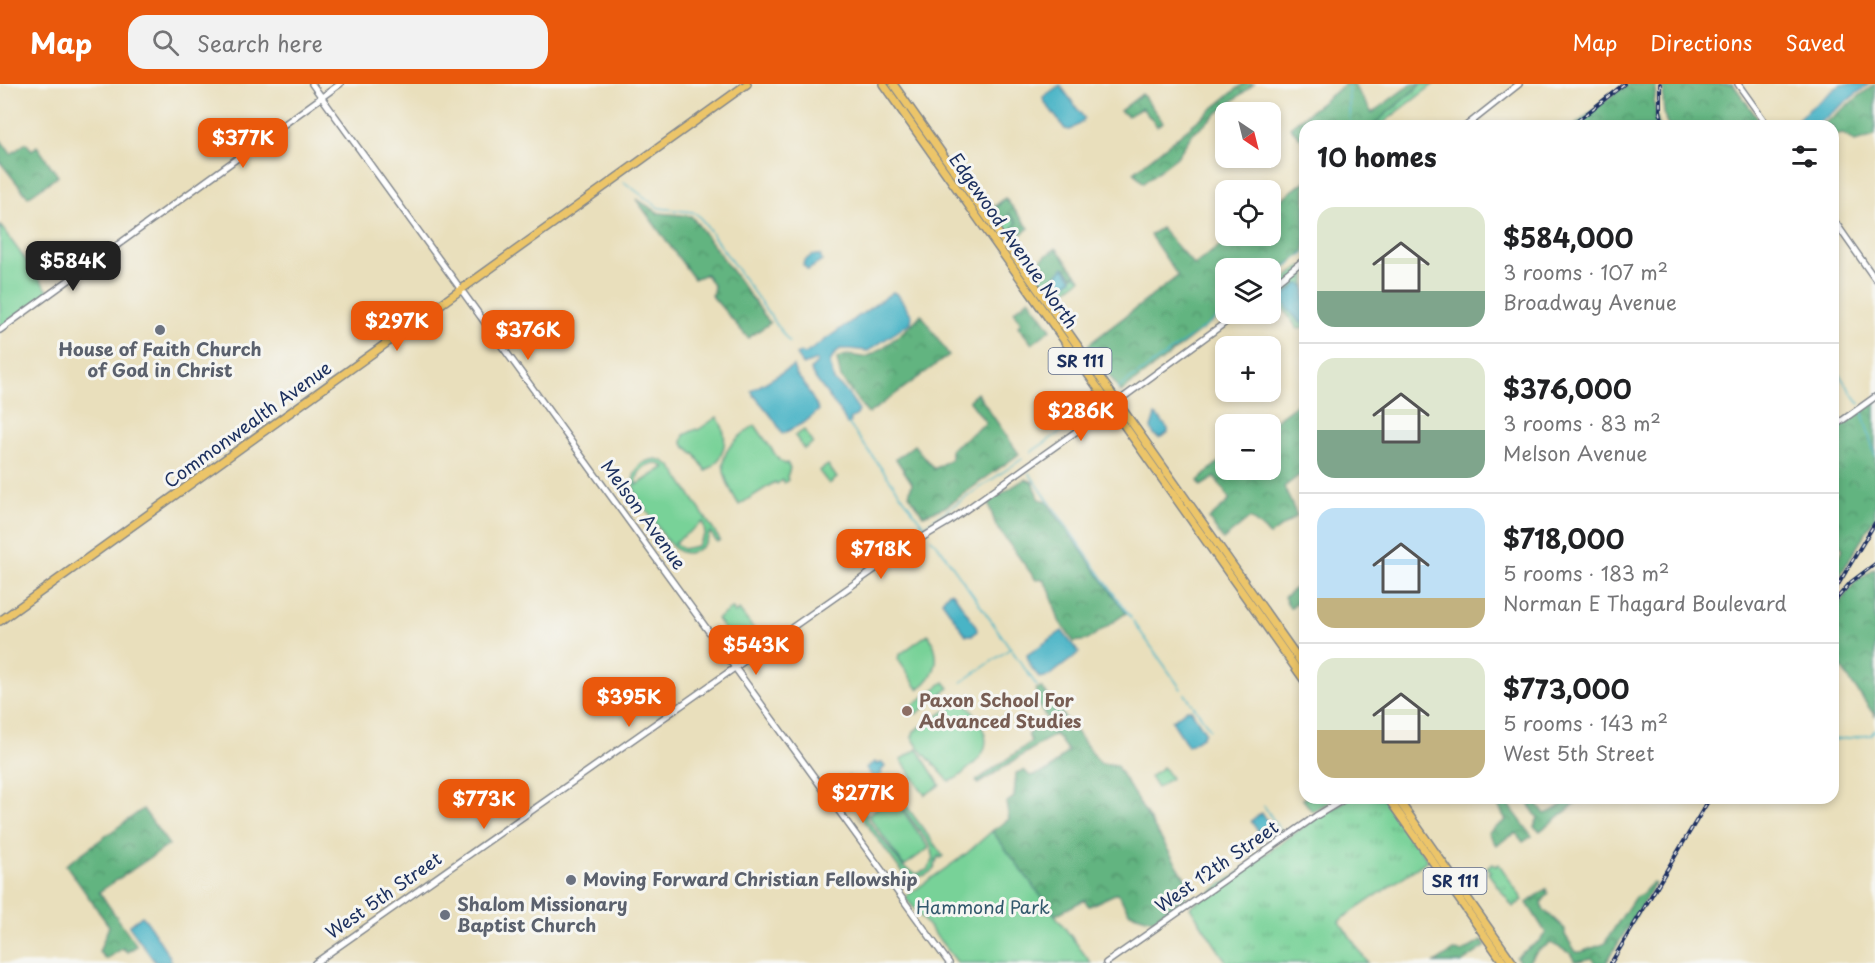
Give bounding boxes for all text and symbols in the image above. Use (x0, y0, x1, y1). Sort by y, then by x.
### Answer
search box (128, 15, 548, 69)
text: Map (30, 21, 92, 64)
icon: search (149, 26, 182, 59)
text: Search here (197, 26, 323, 59)
text: Map (1572, 26, 1617, 58)
text: Directions (1650, 26, 1752, 58)
text: Saved (1785, 26, 1845, 58)
north arrow (1215, 102, 1281, 168)
map controls (1215, 102, 1281, 480)
pin: $377K (201, 118, 285, 169)
text: $377K (212, 122, 274, 152)
text: 10 homes (1317, 137, 1437, 176)
icon: filters (1788, 140, 1821, 173)
street label: Edgewood Avenue North (943, 147, 1085, 333)
button: locate (1215, 180, 1281, 246)
text: $584,000 (1503, 218, 1634, 257)
icon: home (1365, 231, 1437, 303)
pin: $584K (31, 241, 115, 292)
text: $584K (40, 245, 106, 275)
text: 3 rooms · 107 m² (1503, 257, 1668, 287)
button: layers (1215, 258, 1281, 324)
text: Broadway Avenue (1503, 287, 1677, 317)
pin: $297K (355, 301, 439, 352)
text: $297K (365, 305, 429, 335)
pin: $376K (486, 310, 570, 361)
text: $376K (495, 314, 561, 344)
marker: House of Faith Church of God in Christ (153, 323, 167, 337)
place label: House of Faith Church of God in Christ (58, 335, 262, 383)
button: + (1215, 336, 1281, 402)
road number: SR 111 (1048, 348, 1112, 374)
street label: Commonwealth Avenue (158, 354, 337, 494)
text: $376,000 (1503, 369, 1632, 408)
icon: home (1365, 382, 1437, 454)
pin: $286K (1039, 391, 1123, 442)
text: $286K (1048, 395, 1114, 425)
text: 3 rooms · 83 m² (1503, 408, 1661, 438)
button: − (1215, 414, 1281, 480)
text: Melson Avenue (1503, 438, 1647, 468)
street label: Melson Avenue (595, 454, 693, 575)
text: $718,000 (1503, 519, 1625, 558)
pin: $718K (839, 529, 923, 580)
icon: home (1365, 532, 1437, 604)
text: $718K (850, 533, 912, 563)
text: 5 rooms · 183 m² (1503, 558, 1669, 588)
text: Norman E Thagard Boulevard (1503, 588, 1787, 618)
pin: $543K (714, 625, 798, 676)
text: $543K (723, 629, 789, 659)
text: $773,000 (1503, 669, 1629, 708)
pin: $395K (587, 677, 671, 728)
text: $395K (597, 681, 661, 711)
icon: home (1365, 682, 1437, 754)
place label: Paxon School For Advanced Studies (919, 686, 1082, 734)
marker: Paxon School For Advanced Studies (900, 704, 914, 718)
text: 5 rooms · 143 m² (1503, 708, 1668, 738)
text: West 5th Street (1503, 738, 1654, 768)
pin: $277K (821, 773, 905, 824)
text: $277K (832, 777, 894, 807)
pin: $773K (442, 779, 526, 830)
text: $773K (452, 783, 516, 813)
street label: West 12th Street (1149, 813, 1283, 918)
street label: West 5th Street (320, 845, 447, 945)
place label: Moving Forward Christian Fellowship (583, 865, 918, 892)
road number: SR 111 (1424, 868, 1486, 894)
marker: Moving Forward Christian Fellowship (564, 873, 578, 887)
place label: Shalom Missionary Baptist Church (457, 890, 627, 938)
park label: Hammond Park (916, 893, 1050, 920)
marker: Shalom Missionary Baptist Church (438, 908, 452, 922)

